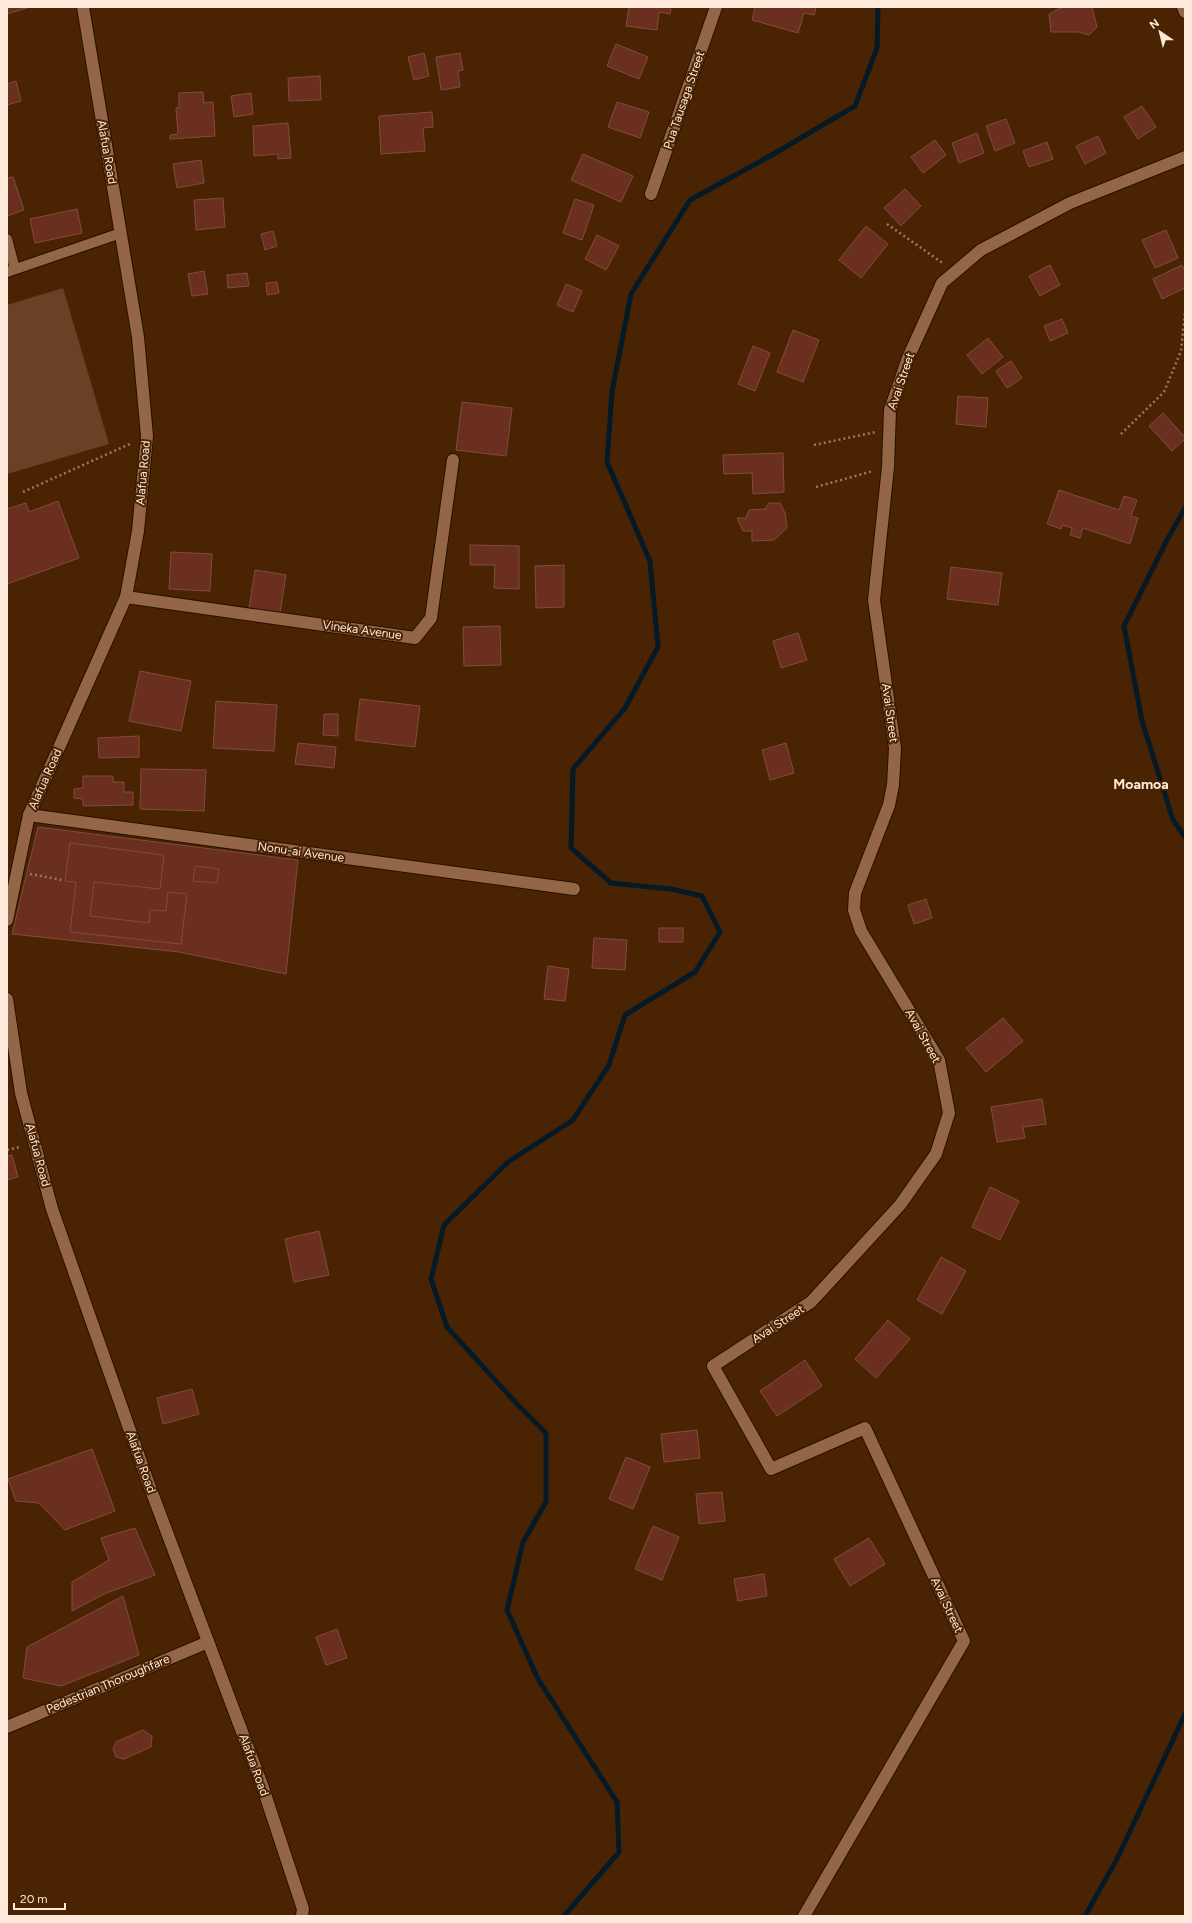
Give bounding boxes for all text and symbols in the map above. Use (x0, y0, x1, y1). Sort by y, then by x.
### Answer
north arrow (1140, 12, 1180, 52)
text: N (1147, 16, 1162, 32)
street label: Pua Tausaga Street (661, 49, 708, 151)
street label: Alafua Road (94, 119, 120, 185)
street label: Avai Street (885, 350, 917, 411)
street label: Alafua Road (133, 440, 153, 506)
street label: Vineka Avenue (322, 618, 403, 643)
street label: Avai Street (879, 683, 901, 744)
street label: Alafua Road (25, 747, 65, 811)
district label: Moamoa (1113, 776, 1169, 793)
street label: Nonu-ai Avenue (257, 839, 346, 865)
street label: Avai Street (902, 1007, 944, 1066)
street label: Alafua Road (23, 1122, 53, 1188)
street label: Avai Street (749, 1302, 807, 1346)
street label: Alafua Road (123, 1429, 159, 1495)
street label: Avai Street (928, 1575, 966, 1635)
street label: Pedestrian Thoroughfare (44, 1651, 172, 1716)
street label: Alafua Road (236, 1732, 272, 1798)
scale bar (14, 1885, 65, 1911)
text: 20 m (20, 1892, 48, 1906)

